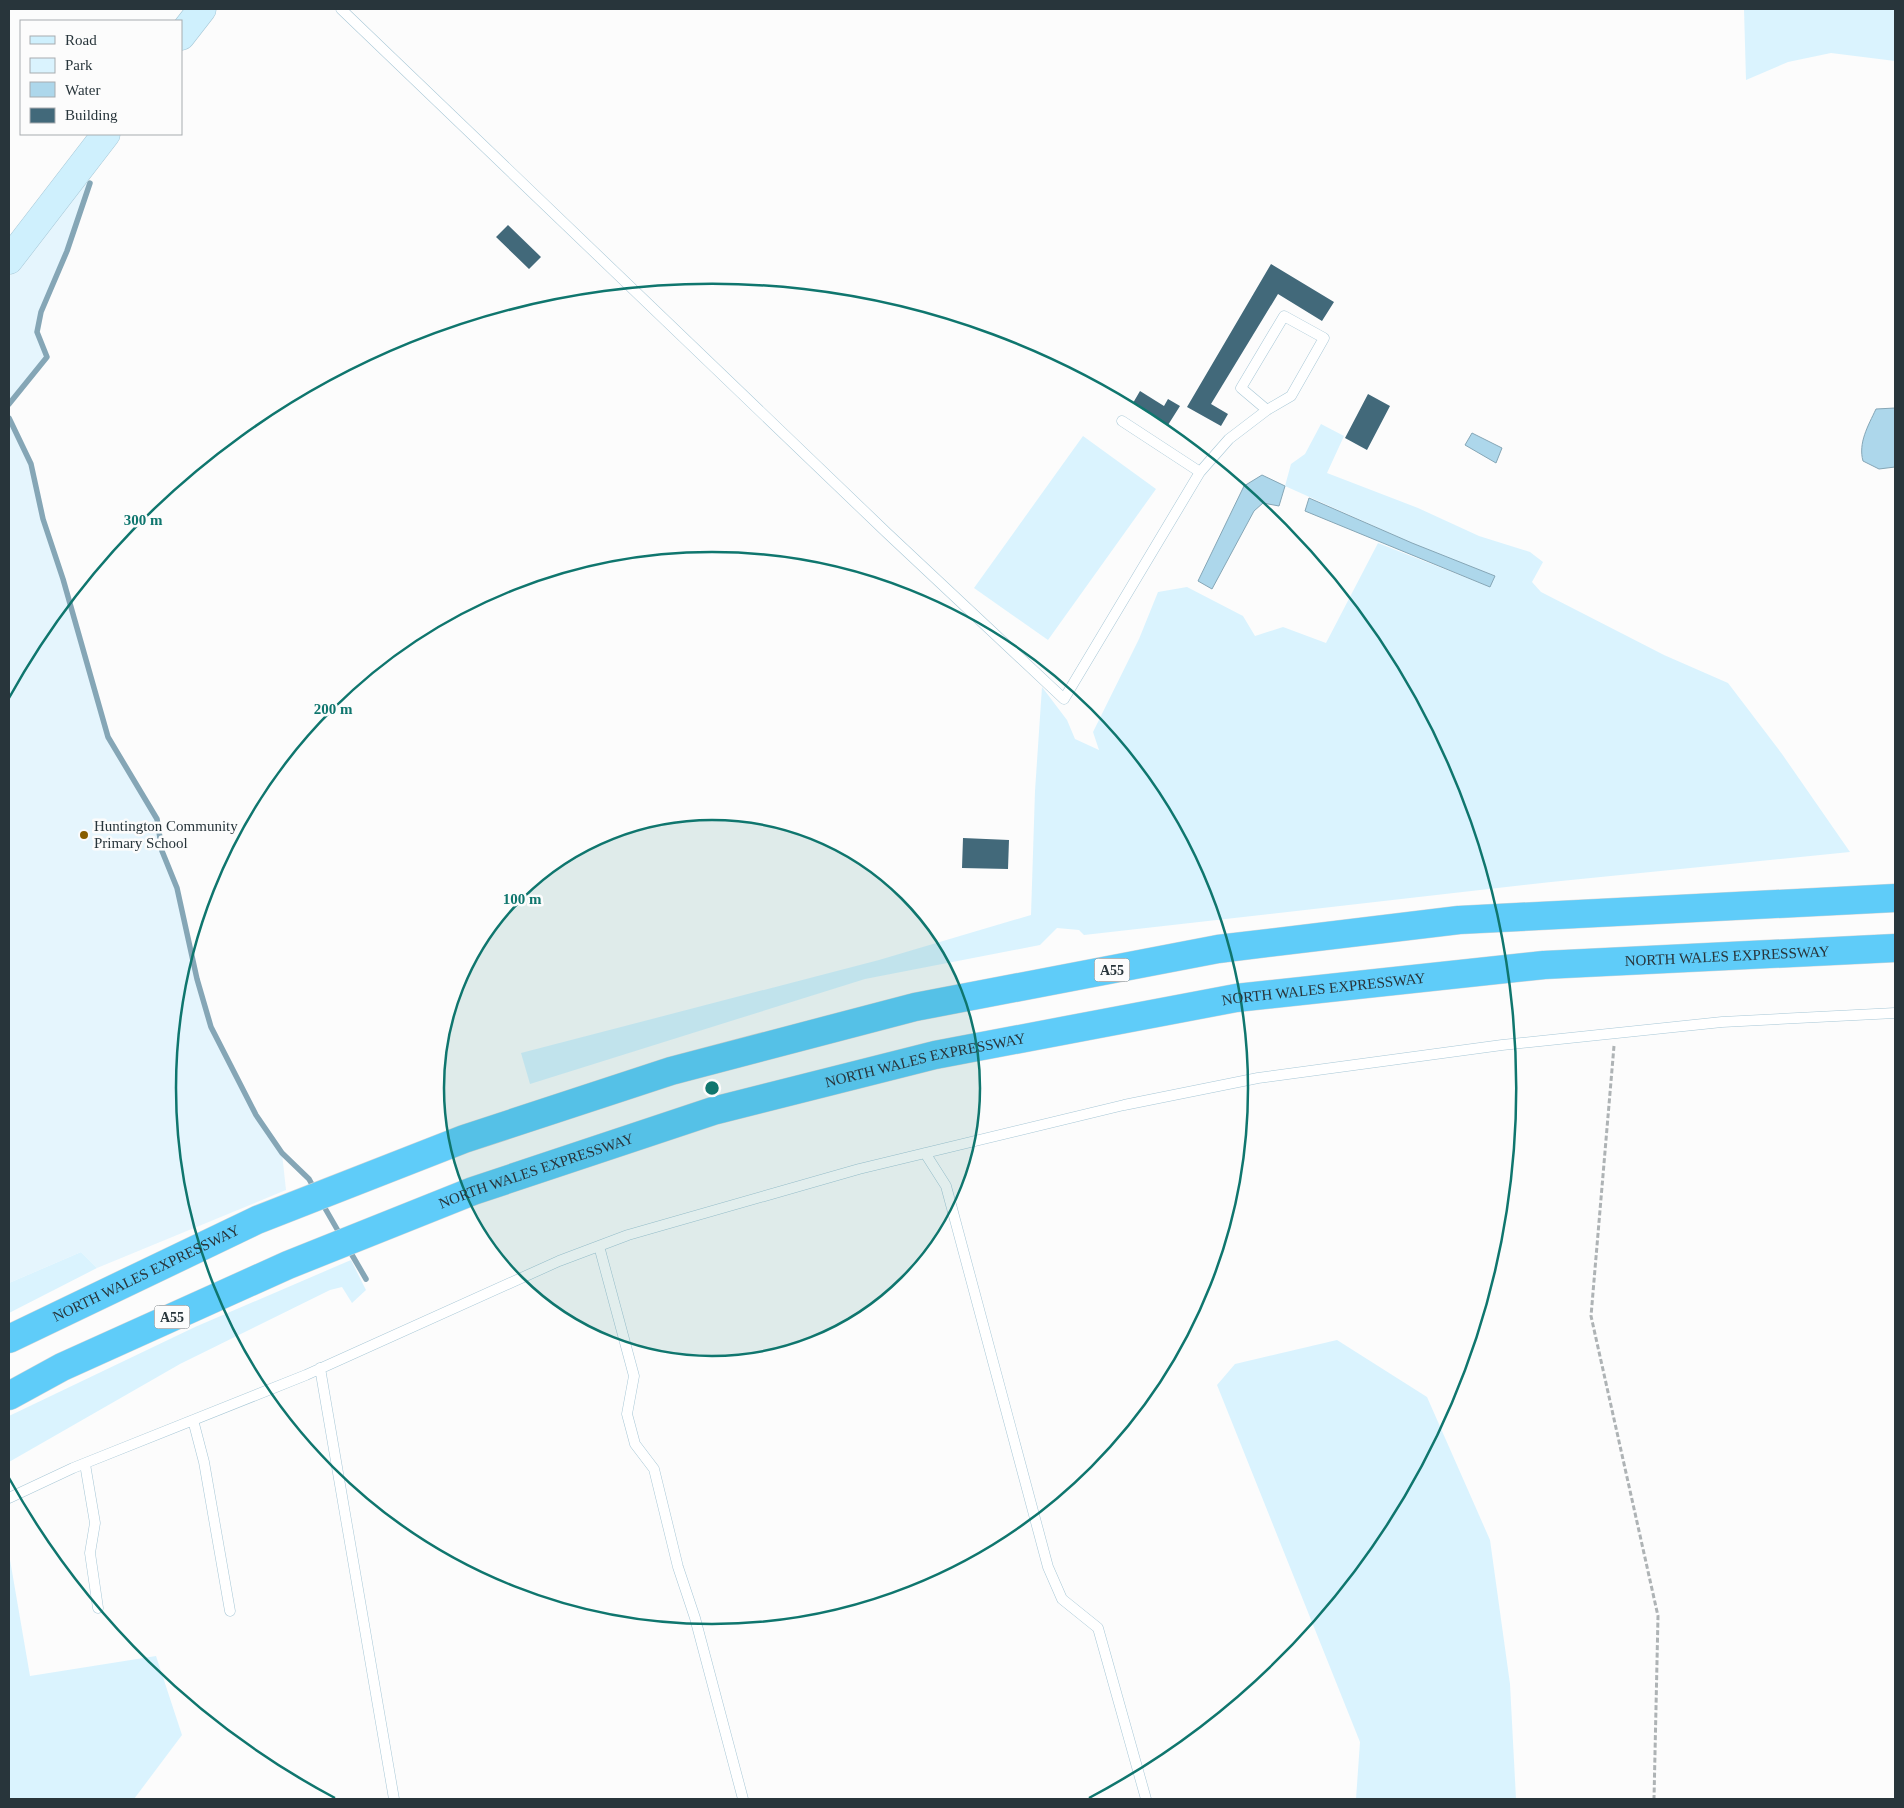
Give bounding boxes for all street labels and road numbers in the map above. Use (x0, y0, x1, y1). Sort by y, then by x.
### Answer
street label: NORTH WALES EXPRESSWAY (1624, 943, 1830, 969)
road number: A55 (1094, 958, 1130, 982)
street label: NORTH WALES EXPRESSWAY (1220, 970, 1427, 1009)
street label: NORTH WALES EXPRESSWAY (823, 1030, 1027, 1090)
street label: NORTH WALES EXPRESSWAY (436, 1130, 636, 1212)
street label: NORTH WALES EXPRESSWAY (50, 1222, 242, 1325)
road number: A55 (154, 1305, 190, 1328)

